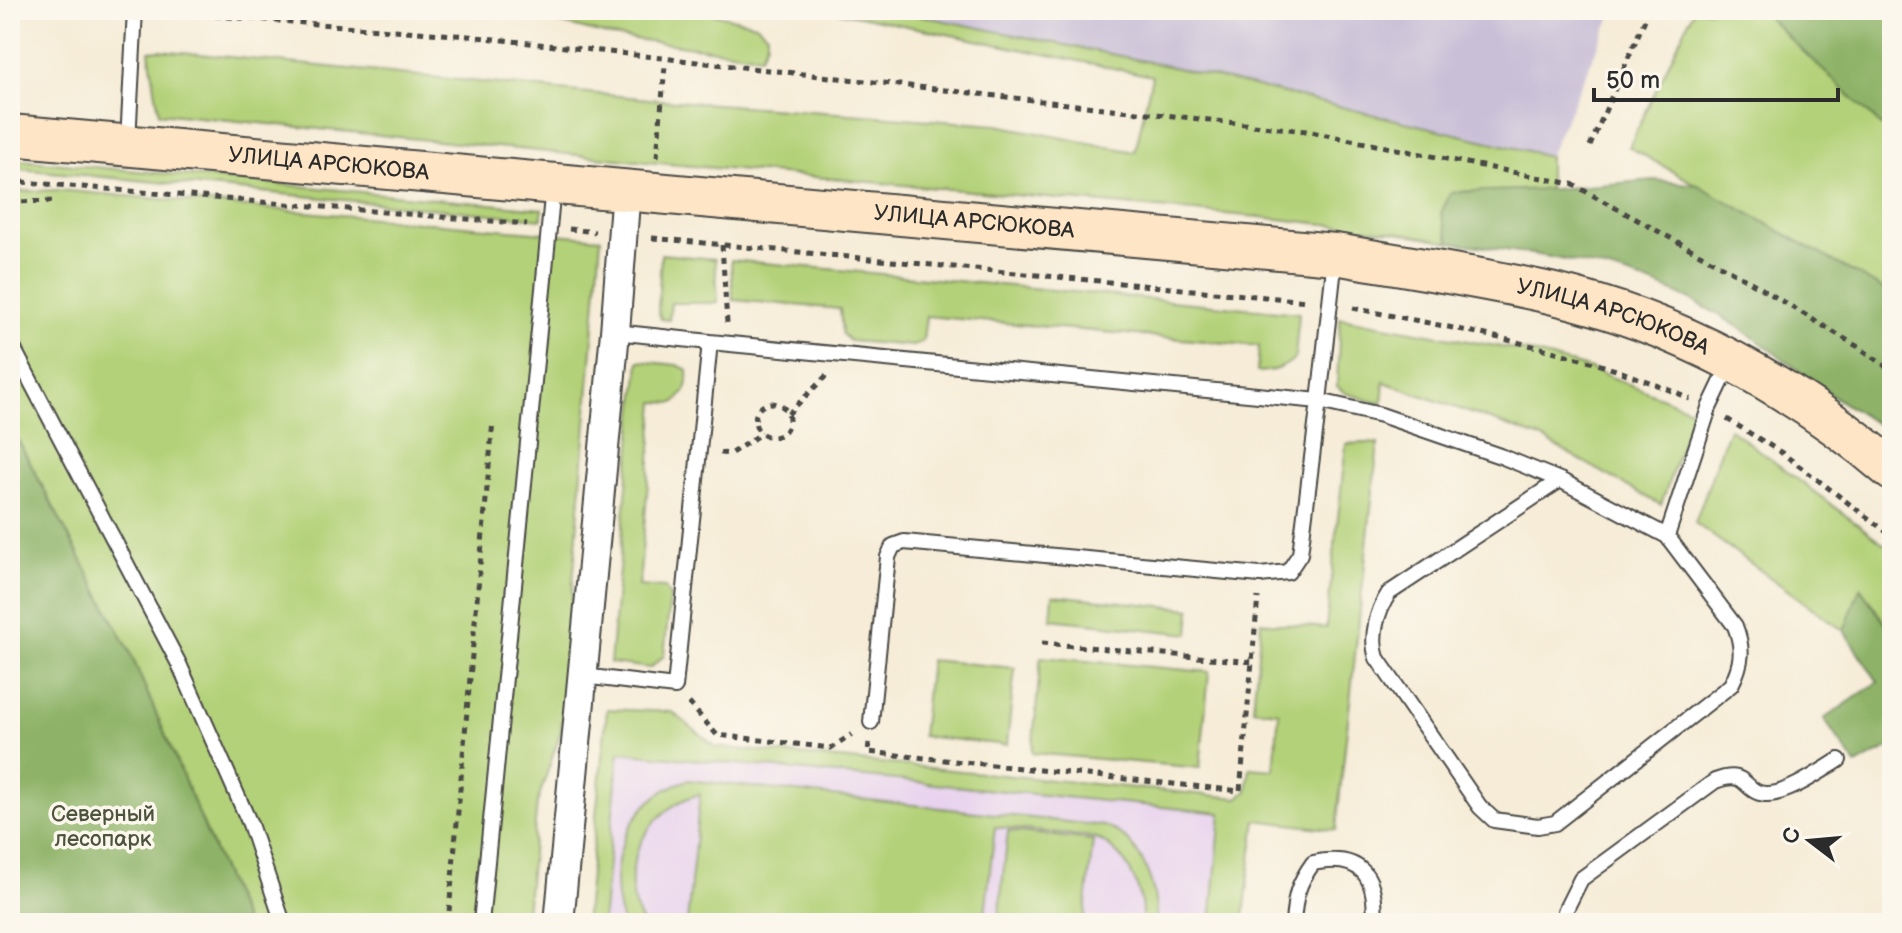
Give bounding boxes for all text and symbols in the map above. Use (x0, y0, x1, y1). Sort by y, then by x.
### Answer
scale bar (1594, 52, 1838, 102)
text: 50 m (1606, 66, 1660, 95)
street label: УЛИЦА АРСЮКОВА (227, 141, 431, 186)
street label: УЛИЦА АРСЮКОВА (873, 199, 1076, 244)
street label: УЛИЦА АРСЮКОВА (1514, 273, 1714, 361)
park label: Северный лесопарк (51, 801, 155, 853)
north arrow (1770, 801, 1850, 881)
text: С (1777, 825, 1807, 847)

